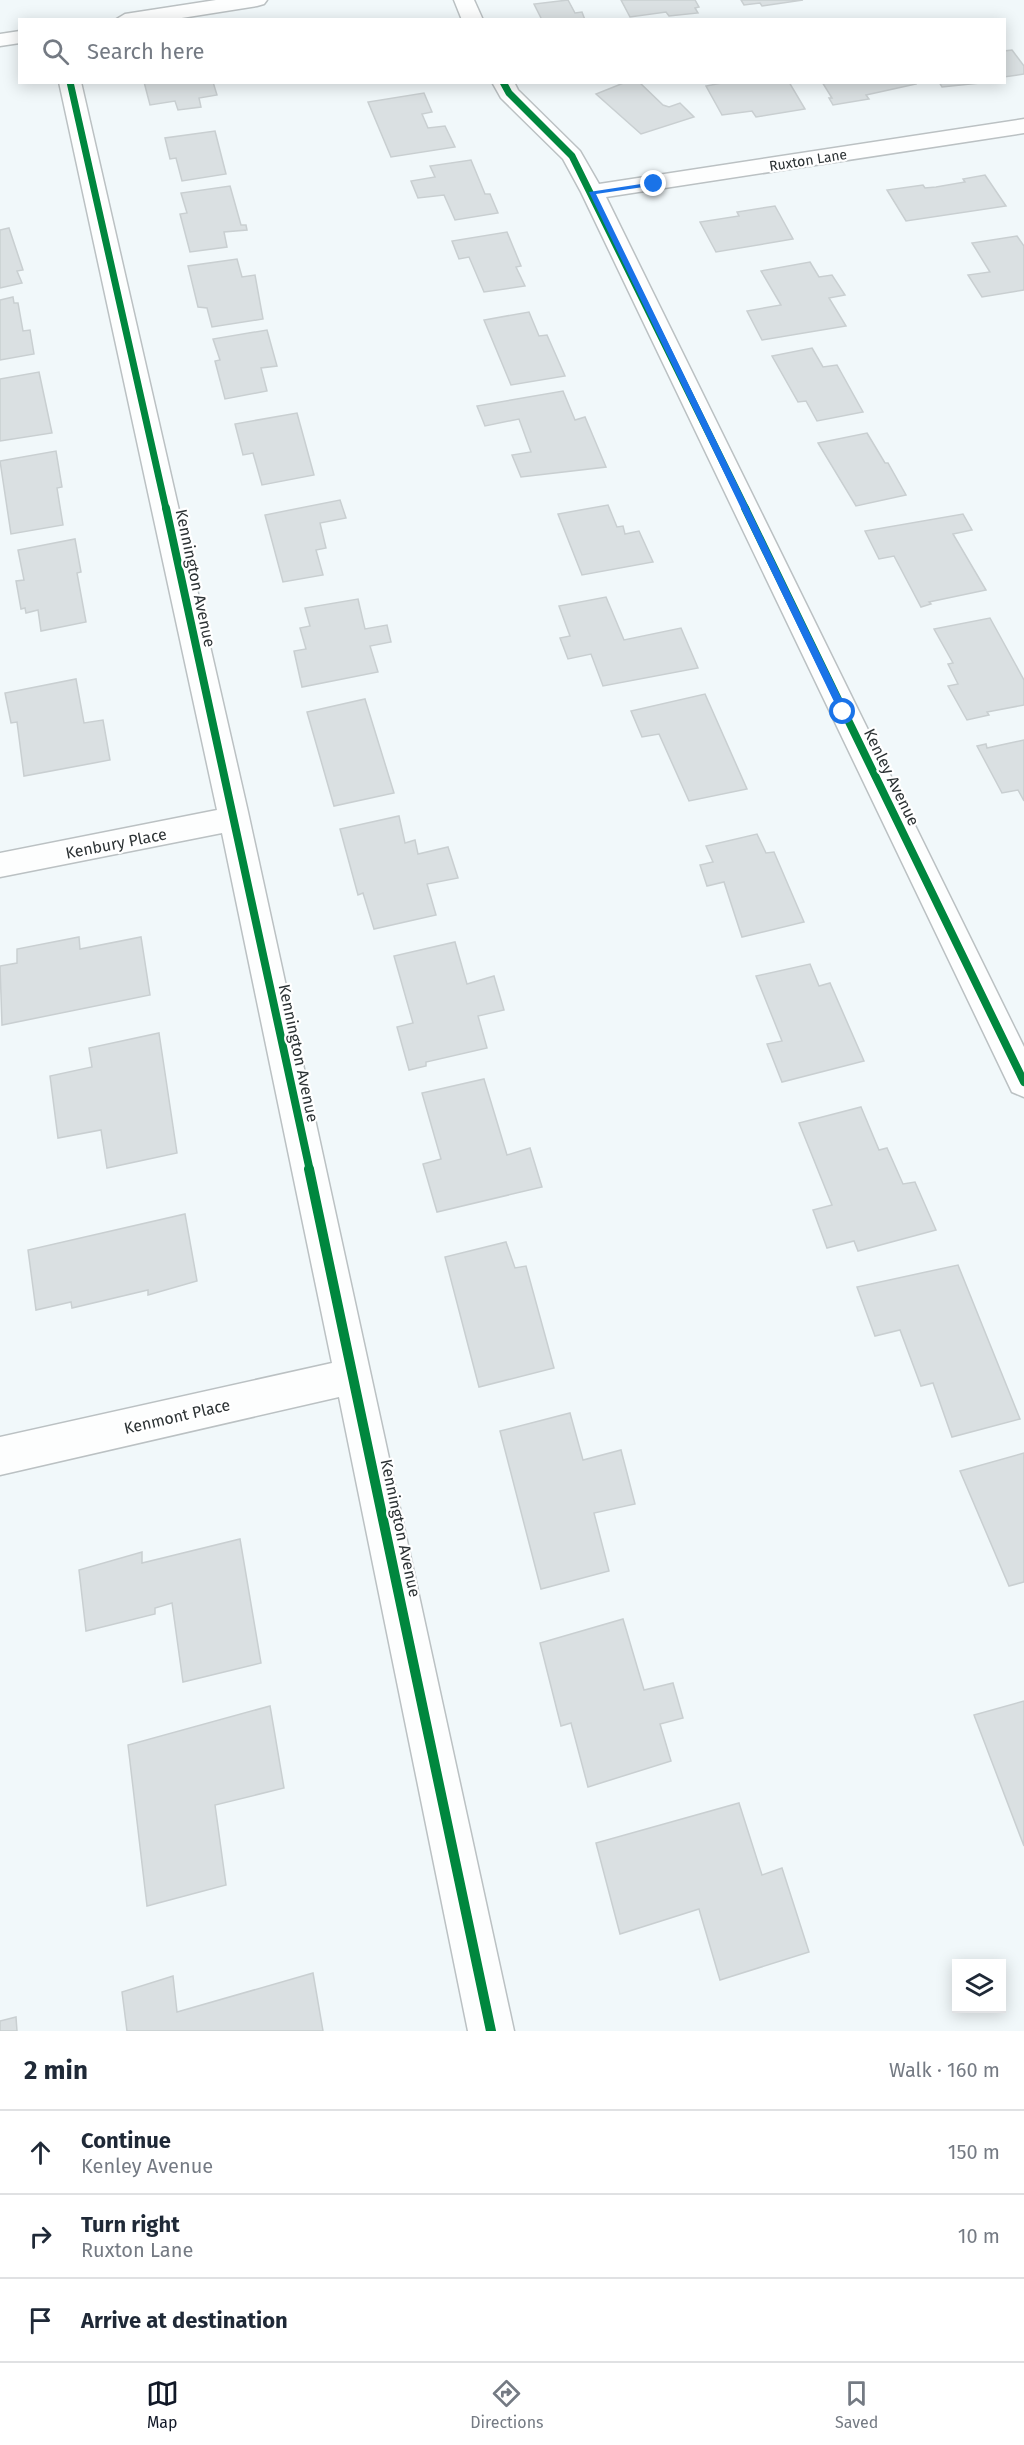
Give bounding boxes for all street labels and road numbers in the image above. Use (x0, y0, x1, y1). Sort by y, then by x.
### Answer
street label: Ruxton Lane (768, 146, 848, 175)
street label: Kennington Avenue (172, 507, 219, 649)
street label: Kenley Avenue (860, 726, 923, 829)
street label: Kenbury Place (64, 824, 168, 863)
street label: Kennington Avenue (275, 982, 322, 1124)
street label: Kenmont Place (122, 1395, 232, 1438)
street label: Kennington Avenue (377, 1457, 424, 1599)

